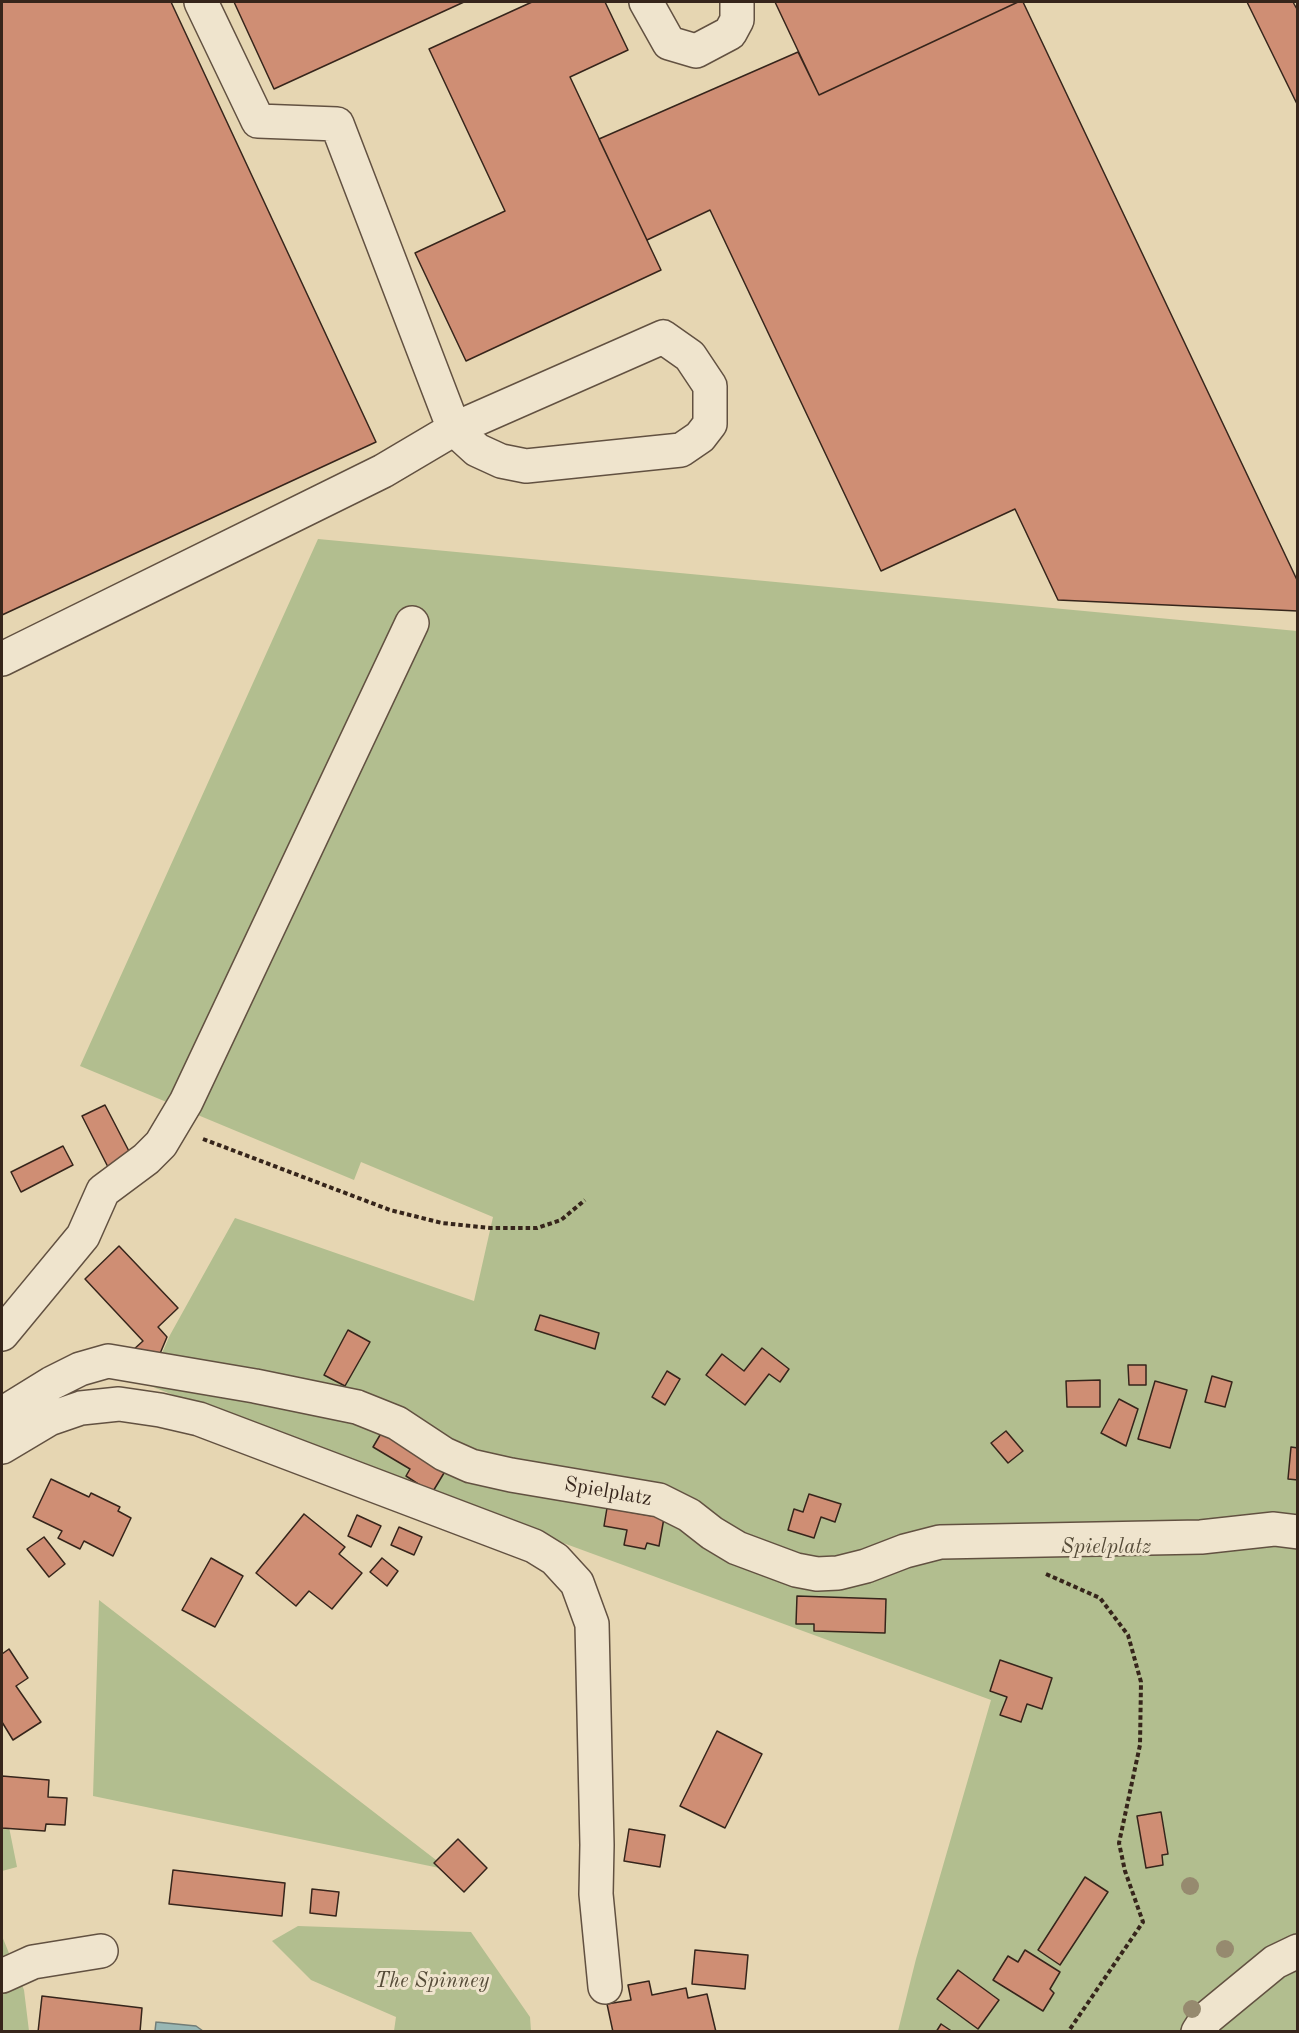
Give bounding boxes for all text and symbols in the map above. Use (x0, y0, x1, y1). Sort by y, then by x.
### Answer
street label: Spielplatz (562, 1472, 654, 1512)
park label: Spielplatz (1061, 1534, 1151, 1560)
park label: The Spinney (375, 1968, 489, 1994)

